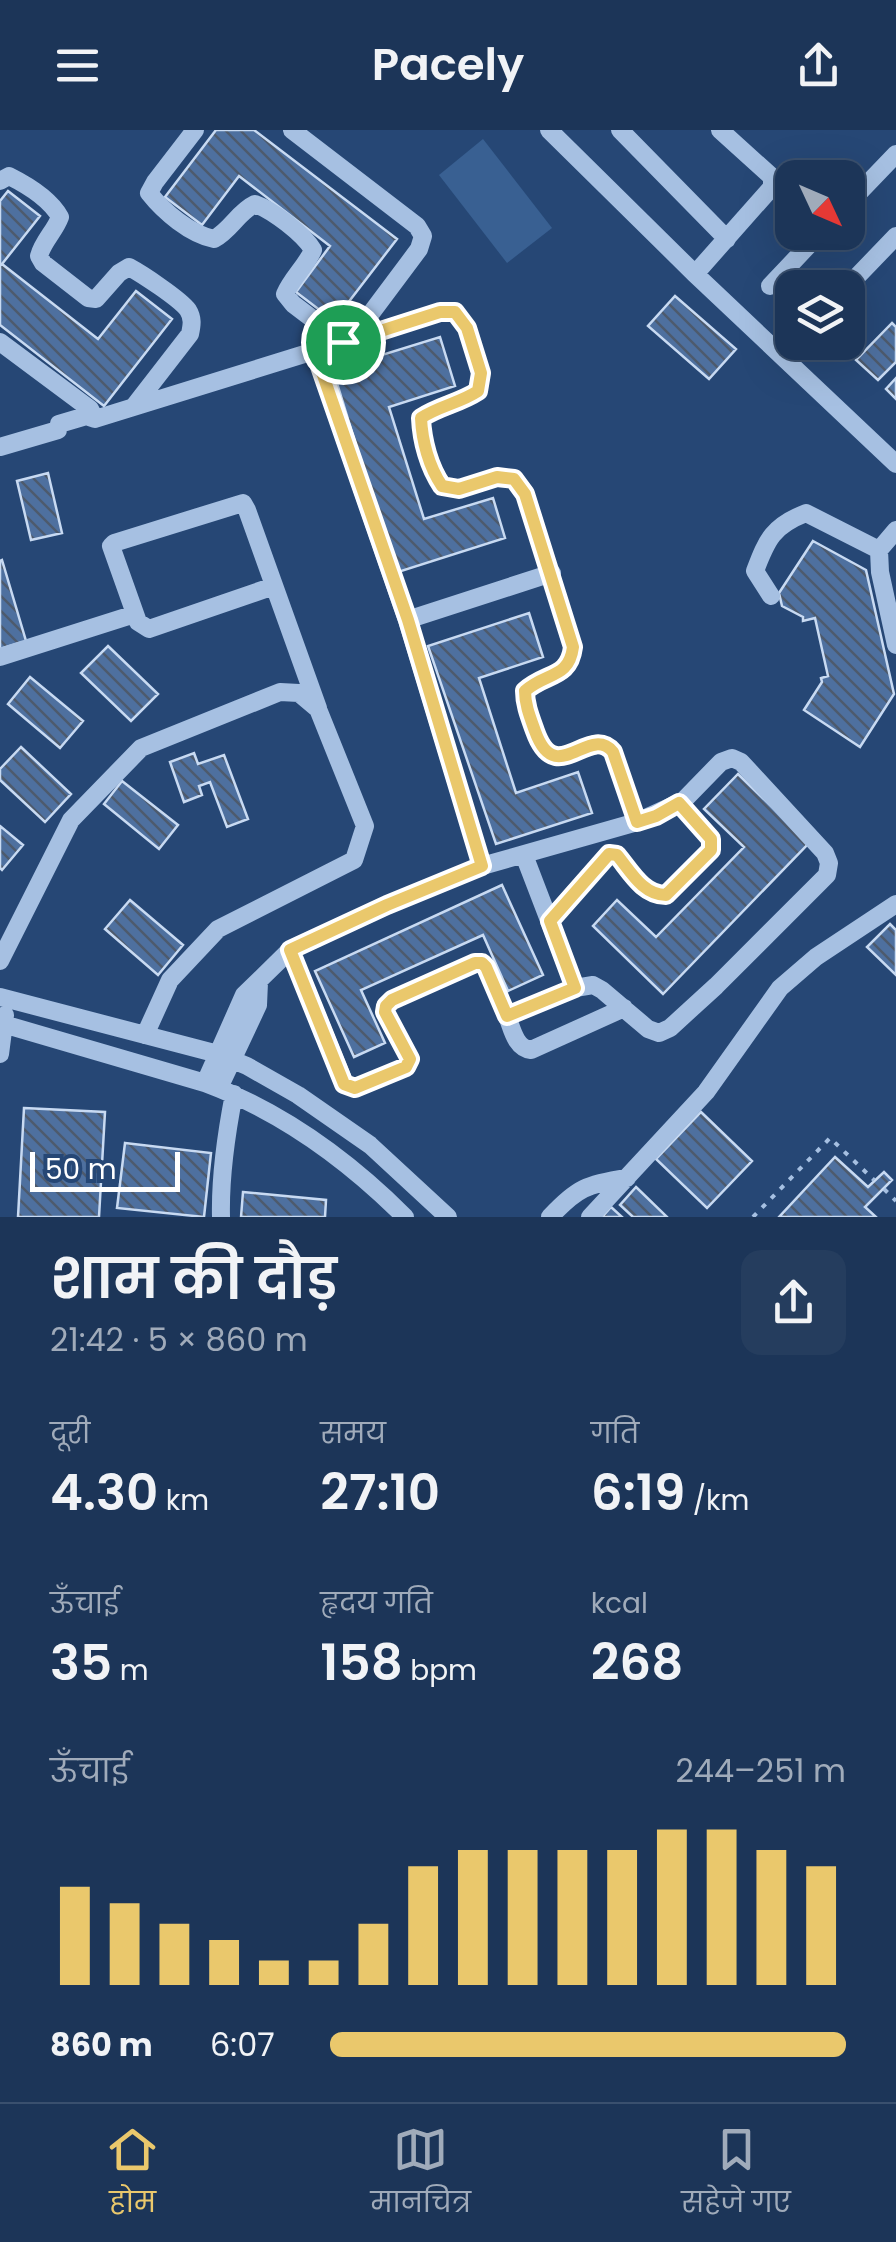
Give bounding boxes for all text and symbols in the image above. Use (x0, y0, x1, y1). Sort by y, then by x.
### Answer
text: Pacely (372, 33, 524, 96)
icon: menu (50, 38, 105, 93)
icon: share (791, 38, 846, 93)
north arrow (775, 160, 865, 250)
map controls (775, 160, 865, 360)
button: layers (775, 270, 865, 360)
pin (301, 300, 386, 385)
icon: arrive (316, 315, 371, 370)
scale bar (30, 1147, 180, 1192)
text: 50 m (45, 1150, 116, 1189)
text: शाम की दौड़ (50, 1240, 337, 1317)
button: share (741, 1250, 846, 1355)
text: 21:42 · 5 × 860 m (50, 1317, 308, 1362)
text: दूरी (50, 1414, 90, 1453)
text: समय (320, 1414, 386, 1453)
text: गति (591, 1414, 639, 1453)
text: 4.30 (50, 1457, 158, 1528)
text: 27:10 (320, 1457, 440, 1528)
text: 6:19 (591, 1457, 685, 1528)
text: km (158, 1481, 209, 1520)
text: /km (685, 1481, 749, 1520)
text: ऊँचाई (50, 1584, 119, 1623)
text: हृदय गति (320, 1584, 433, 1623)
text: kcal (591, 1584, 648, 1623)
text: 35 (50, 1627, 112, 1698)
text: 158 (320, 1627, 403, 1698)
text: 268 (591, 1627, 684, 1698)
text: m (112, 1651, 148, 1690)
text: bpm (403, 1651, 477, 1690)
text: ऊँचाई (50, 1748, 129, 1793)
text: 244–251 m (675, 1748, 846, 1793)
text: 860 m (50, 2022, 153, 2067)
text: 6:07 (210, 2022, 275, 2067)
tab: होम (105, 2122, 160, 2224)
tab: मानचित्र (370, 2122, 471, 2224)
tab: सहेजे गए (681, 2122, 791, 2224)

